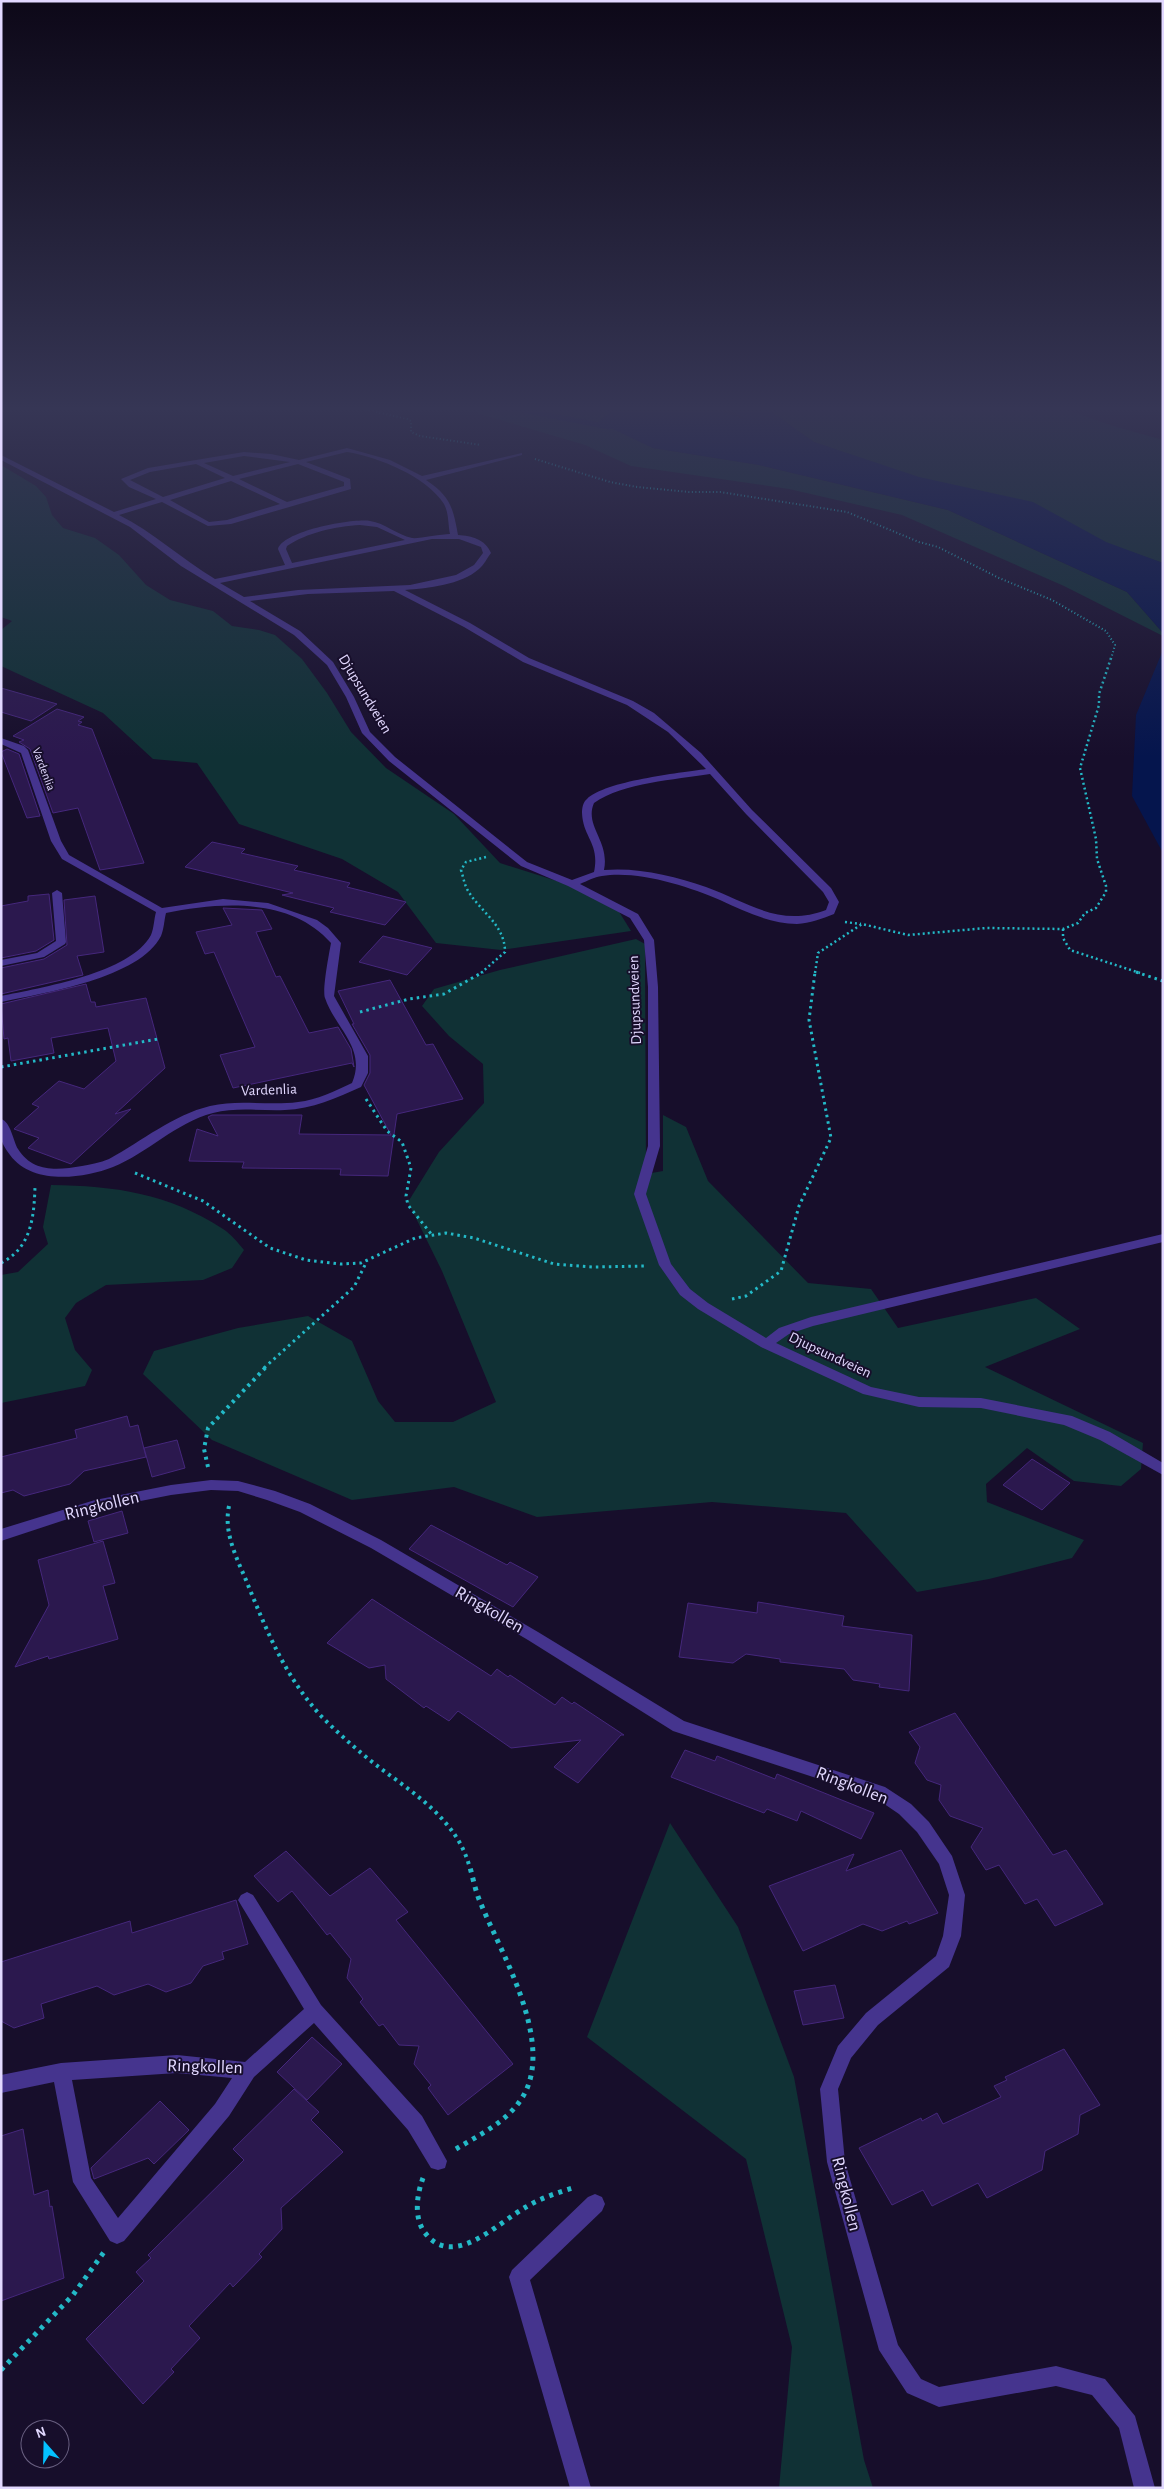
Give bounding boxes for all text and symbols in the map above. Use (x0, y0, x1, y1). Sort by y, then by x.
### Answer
street label: Djupsundveien (336, 652, 394, 736)
street label: Vardenlia (30, 746, 58, 792)
street label: Djupsundveien (626, 955, 644, 1045)
street label: Vardenlia (241, 1082, 297, 1098)
street label: Djupsundveien (786, 1329, 874, 1381)
street label: Ringkollen (63, 1488, 141, 1524)
street label: Ringkollen (452, 1583, 526, 1637)
street label: Ringkollen (813, 1764, 891, 1808)
street label: Ringkollen (167, 2057, 243, 2077)
street label: Ringkollen (828, 2155, 864, 2233)
north arrow (20, 2419, 70, 2469)
text: N (34, 2424, 48, 2441)

